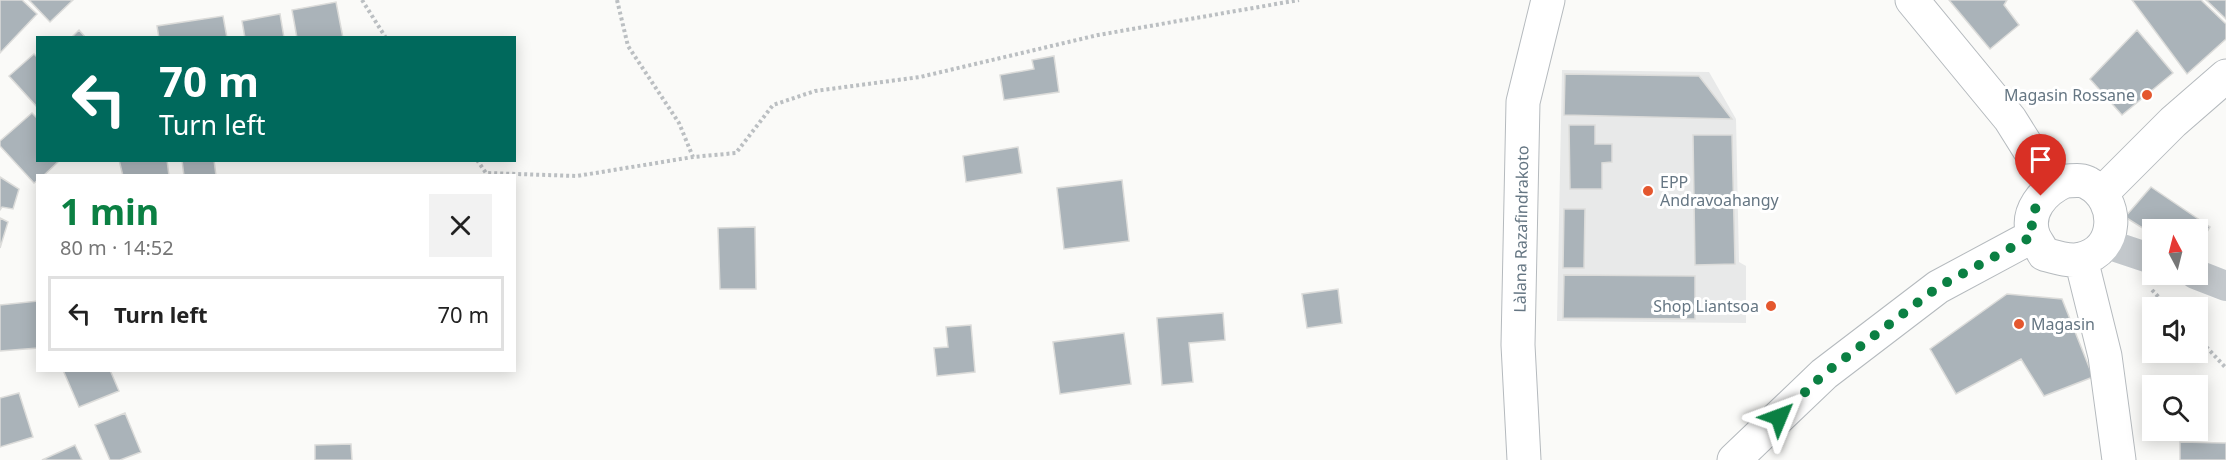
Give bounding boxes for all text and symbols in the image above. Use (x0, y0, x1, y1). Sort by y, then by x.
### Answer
text: 70 m (159, 52, 259, 109)
icon: left (60, 60, 138, 138)
place label: Magasin Rossane (2004, 84, 2135, 106)
marker: Magasin Rossane (2140, 88, 2154, 102)
text: Turn left (159, 106, 265, 143)
pin (2015, 134, 2066, 196)
icon: arrive (2024, 143, 2057, 176)
street label: Làlana Razafindrakoto (1509, 145, 1533, 313)
place label: EPP Andravoahangy (1660, 171, 1780, 211)
marker: EPP Andravoahangy (1641, 184, 1655, 198)
text: 1 min (60, 187, 159, 236)
button: close (429, 194, 492, 257)
north arrow (2142, 219, 2208, 285)
map controls (2142, 219, 2208, 441)
text: 80 m · 14:52 (60, 234, 174, 261)
place label: Shop Liantsoa (1653, 295, 1759, 317)
icon: left (63, 297, 96, 330)
button: sound (2142, 297, 2208, 363)
text: Turn left (114, 299, 208, 329)
text: 70 m (438, 299, 489, 329)
marker: Shop Liantsoa (1764, 299, 1778, 313)
place label: Magasin (2031, 313, 2095, 335)
marker: Magasin (2012, 317, 2026, 331)
button: search (2142, 375, 2208, 441)
position arrow (1747, 385, 1811, 449)

